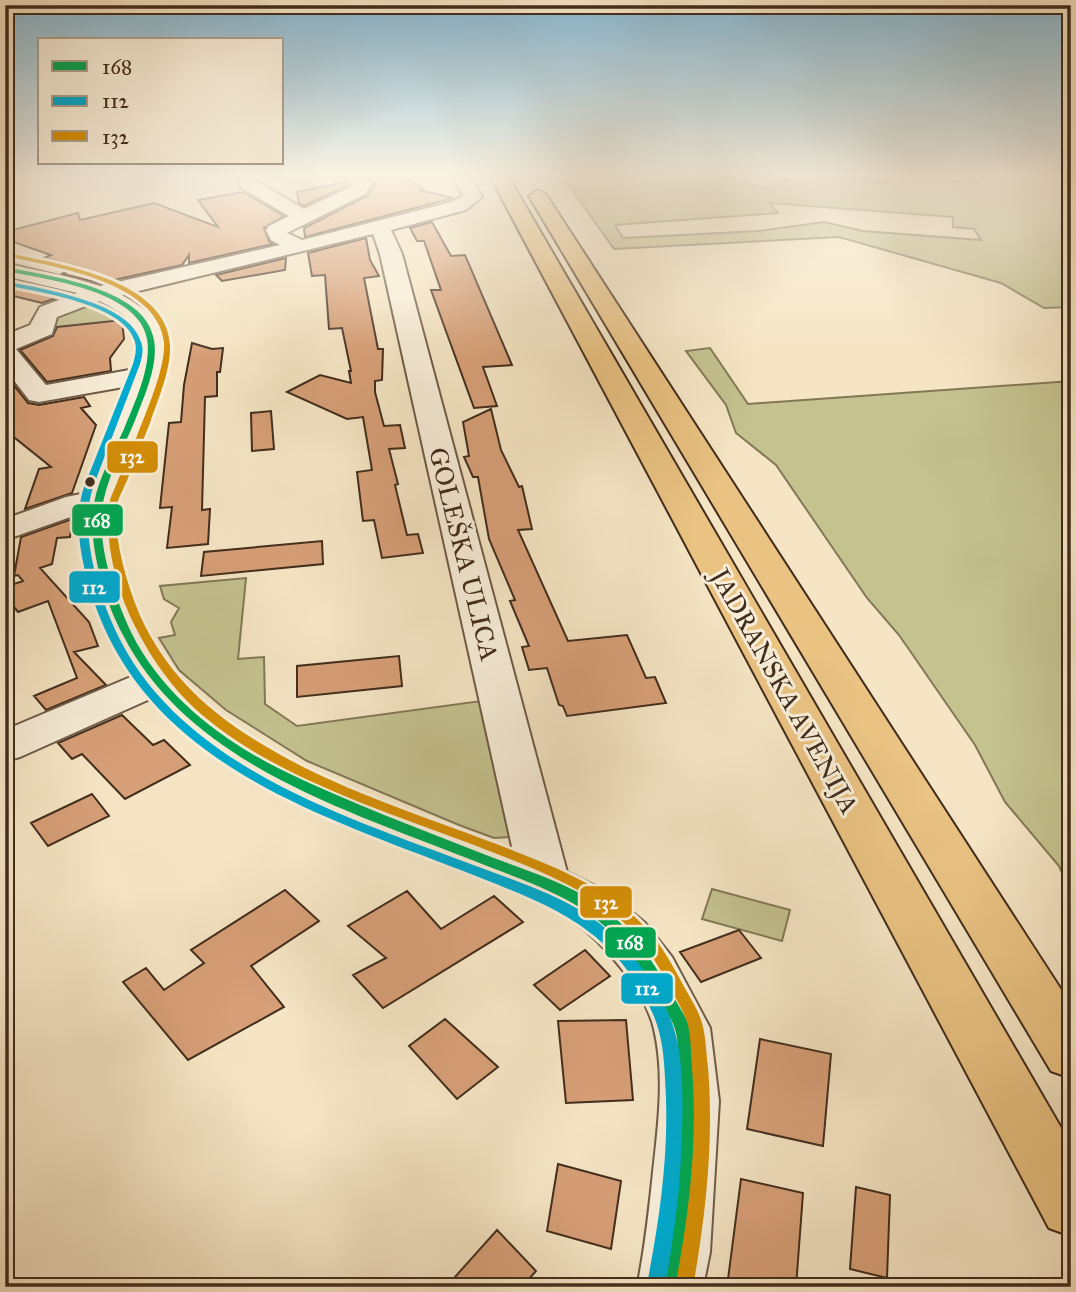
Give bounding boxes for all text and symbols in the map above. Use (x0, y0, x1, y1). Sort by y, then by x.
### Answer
legend (38, 38, 284, 164)
text: 168 (102, 54, 132, 80)
text: 112 (102, 88, 130, 114)
text: 132 (102, 124, 130, 150)
line badge: 132 (106, 440, 159, 474)
street label: GOLEŠKA ULICA (422, 444, 506, 664)
text: 132 (120, 445, 145, 469)
unlabelled marker (83, 475, 97, 489)
line badge: 168 (71, 503, 124, 537)
text: 168 (83, 509, 111, 532)
street label: JADRANSKA AVENIJA (703, 560, 866, 820)
line badge: 112 (68, 570, 121, 604)
text: 112 (82, 576, 107, 599)
line badge: 132 (579, 885, 633, 919)
text: 132 (594, 891, 619, 915)
line badge: 168 (604, 926, 657, 959)
text: 168 (616, 931, 644, 954)
line badge: 112 (620, 972, 674, 1005)
text: 112 (635, 977, 660, 1000)

